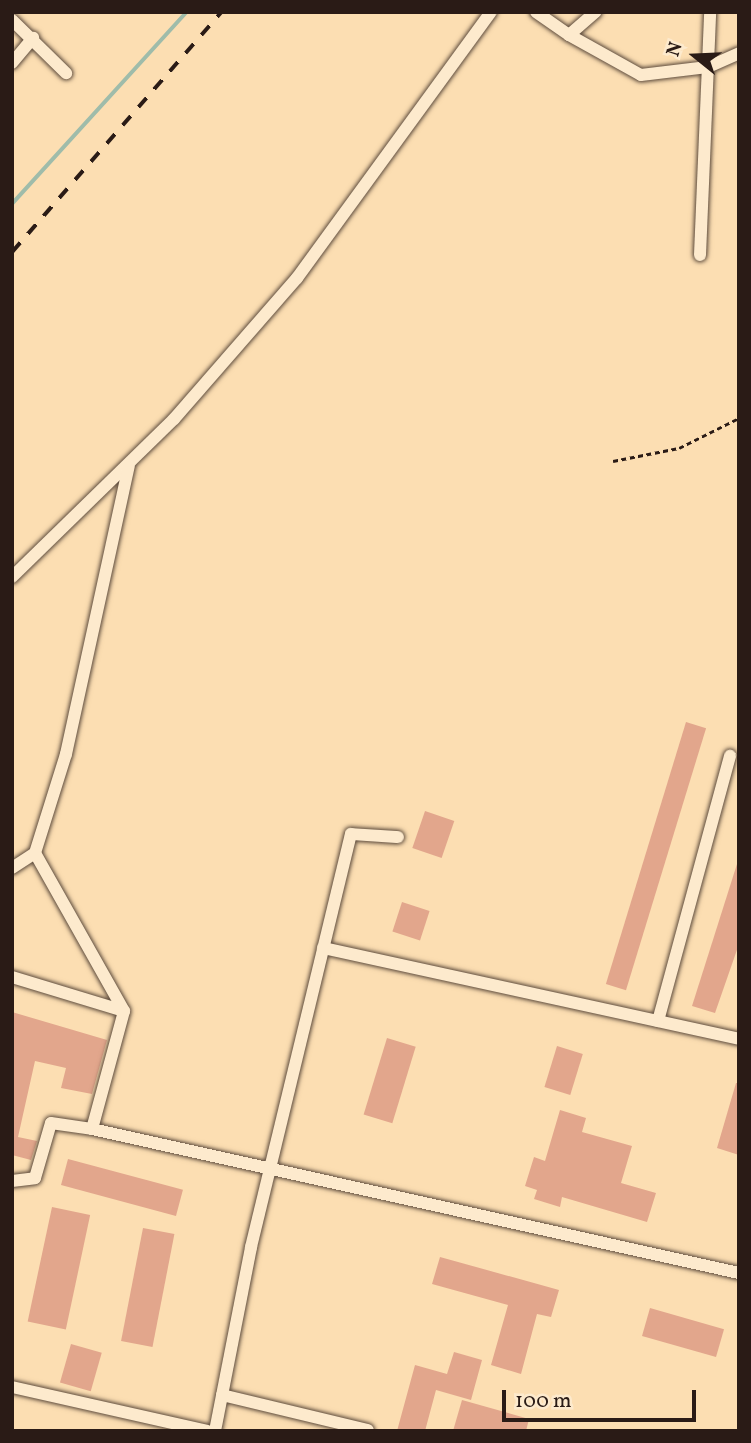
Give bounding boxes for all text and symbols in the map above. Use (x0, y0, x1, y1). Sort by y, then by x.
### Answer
north arrow (660, 21, 730, 91)
text: N (661, 39, 690, 60)
scale bar (506, 1376, 700, 1420)
text: 100 m (515, 1387, 572, 1416)

